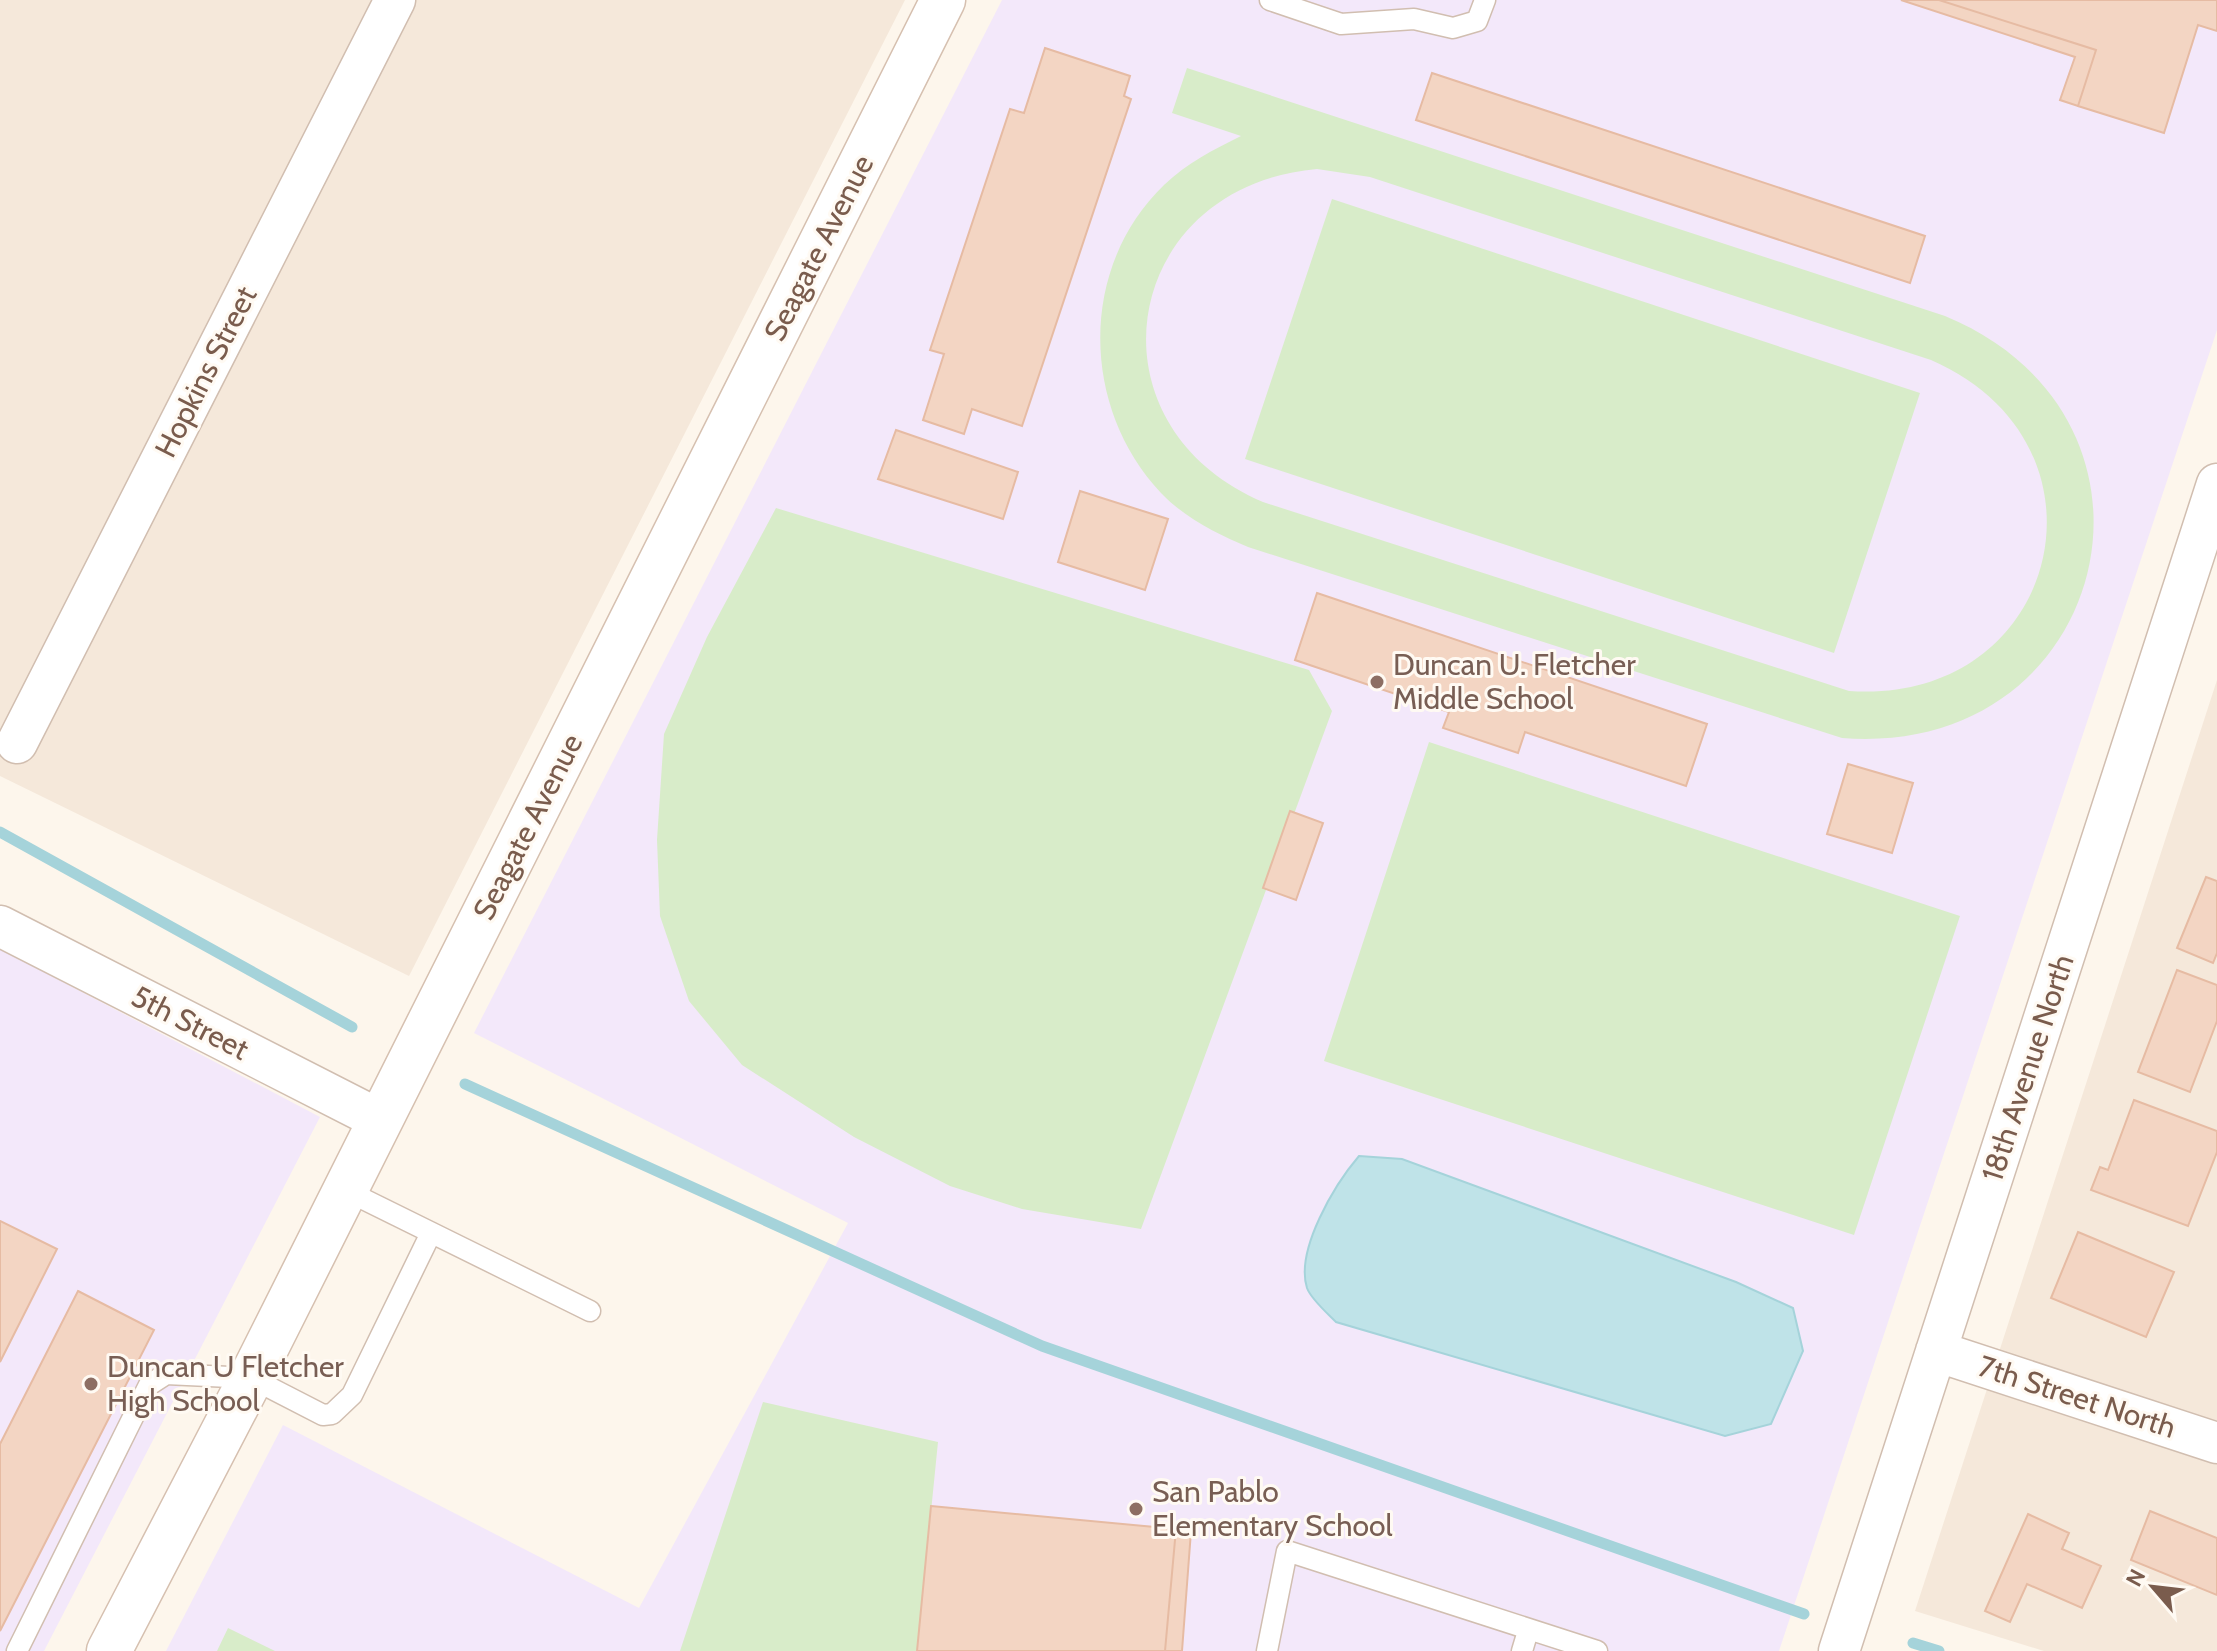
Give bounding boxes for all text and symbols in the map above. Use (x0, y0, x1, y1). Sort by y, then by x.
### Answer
street label: Seagate Avenue (756, 149, 881, 347)
street label: Hopkins Street (147, 280, 264, 463)
place label: Duncan U. Fletcher Middle School (1393, 646, 1636, 717)
marker: Duncan U. Fletcher Middle School (1368, 673, 1386, 691)
street label: Seagate Avenue (465, 728, 590, 926)
street label: 18th Avenue North (1973, 950, 2082, 1186)
street label: 5th Street (125, 977, 255, 1068)
street label: 7th Street North (1974, 1347, 2180, 1446)
place label: Duncan U Fletcher High School (107, 1348, 344, 1419)
marker: Duncan U Fletcher High School (82, 1375, 100, 1393)
place label: San Pablo Elementary School (1152, 1473, 1392, 1544)
marker: San Pablo Elementary School (1127, 1500, 1145, 1518)
north arrow (2113, 1547, 2193, 1627)
text: N (2120, 1565, 2151, 1591)

